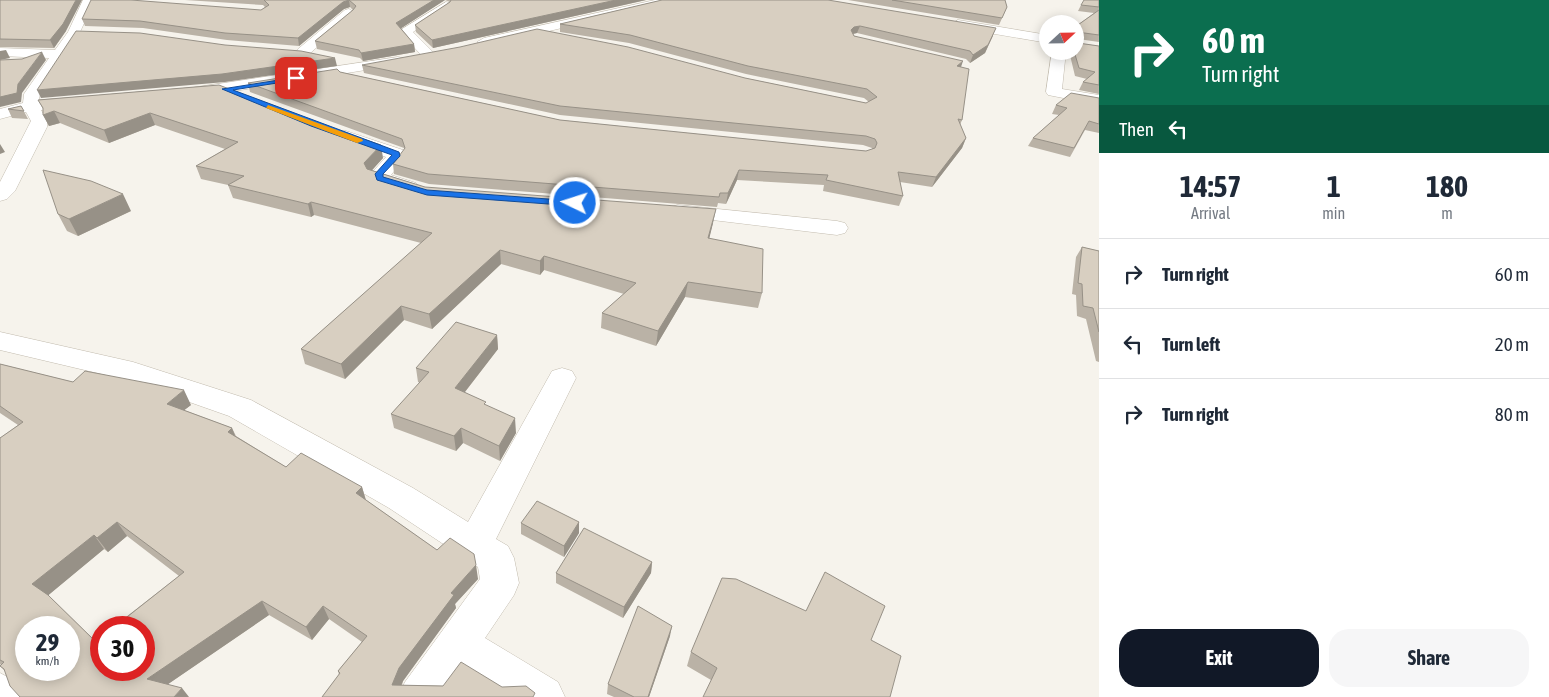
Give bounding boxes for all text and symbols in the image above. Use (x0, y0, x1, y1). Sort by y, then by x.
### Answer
north arrow (1039, 15, 1084, 60)
map controls (1039, 15, 1084, 60)
icon: right (1119, 20, 1184, 85)
text: 60 m (1202, 20, 1265, 60)
pin (275, 57, 317, 99)
text: Turn right (1202, 61, 1279, 87)
icon: arrive (282, 64, 310, 92)
icon: left (1164, 115, 1192, 143)
text: Then (1119, 118, 1154, 140)
text: 14:57 (1180, 169, 1241, 203)
text: 1 (1327, 169, 1341, 203)
text: 180 (1426, 169, 1468, 203)
position arrow (548, 176, 600, 228)
text: Arrival (1191, 204, 1230, 222)
text: min (1322, 204, 1345, 222)
text: m (1441, 204, 1453, 222)
icon: right (1119, 260, 1147, 288)
text: Turn right (1162, 263, 1229, 285)
text: 60 m (1495, 263, 1529, 285)
icon: left (1119, 330, 1147, 358)
text: Turn left (1162, 333, 1220, 355)
text: 20 m (1495, 333, 1529, 355)
icon: right (1119, 400, 1147, 428)
text: Turn right (1162, 403, 1229, 425)
text: 80 m (1495, 403, 1529, 425)
speed limit sign: 30 (90, 616, 155, 681)
text: 29 (36, 628, 59, 656)
button: Exit (1119, 629, 1319, 687)
button: Share (1329, 629, 1529, 687)
text: km/h (36, 654, 59, 668)

